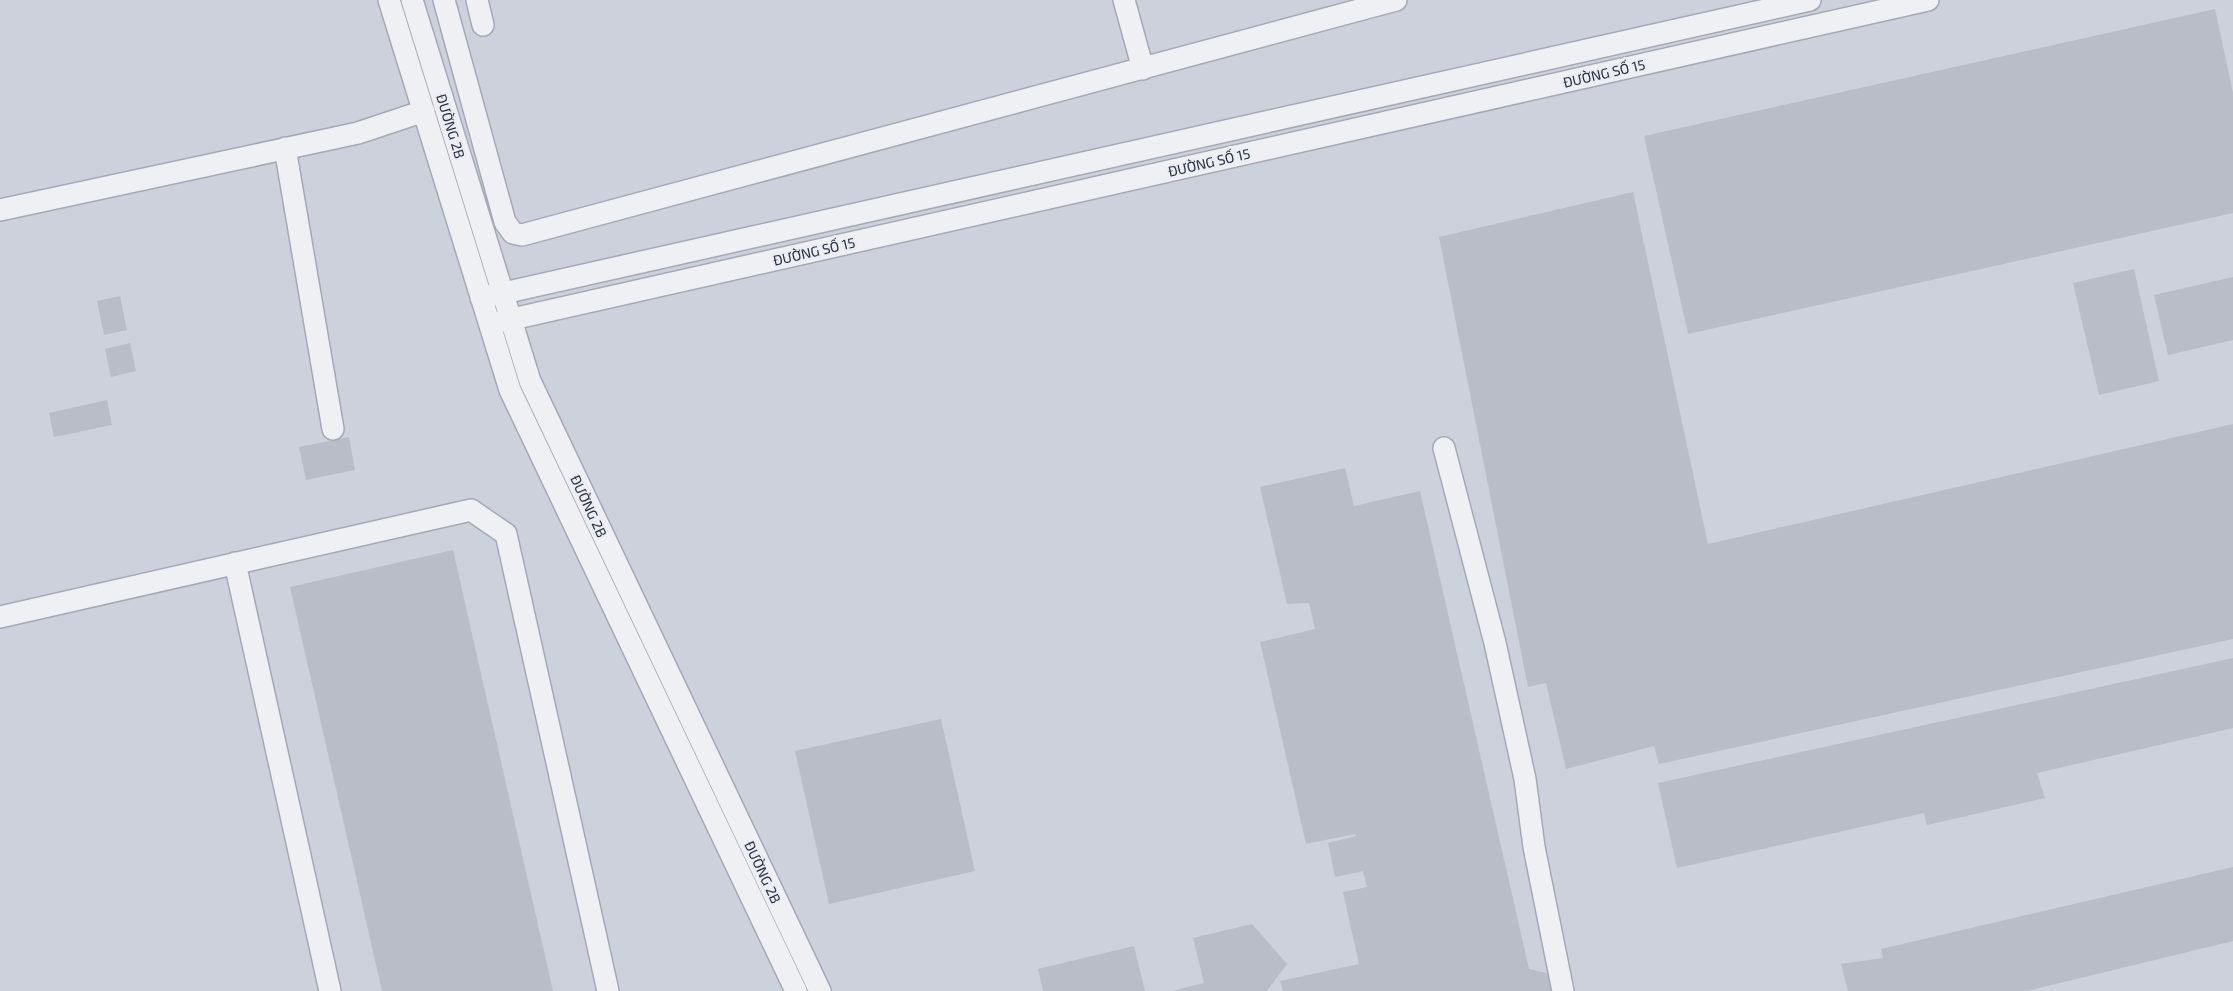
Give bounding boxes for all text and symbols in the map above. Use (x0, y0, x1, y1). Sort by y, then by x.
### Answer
street label: ĐƯỜNG SỐ 15 (1561, 55, 1647, 91)
street label: ĐƯỜNG 2B (433, 92, 469, 160)
street label: ĐƯỜNG SỐ 15 (1166, 144, 1252, 180)
street label: ĐƯỜNG SỐ 15 (771, 233, 857, 269)
street label: ĐƯỜNG 2B (567, 472, 611, 540)
street label: ĐƯỜNG 2B (741, 838, 785, 906)

